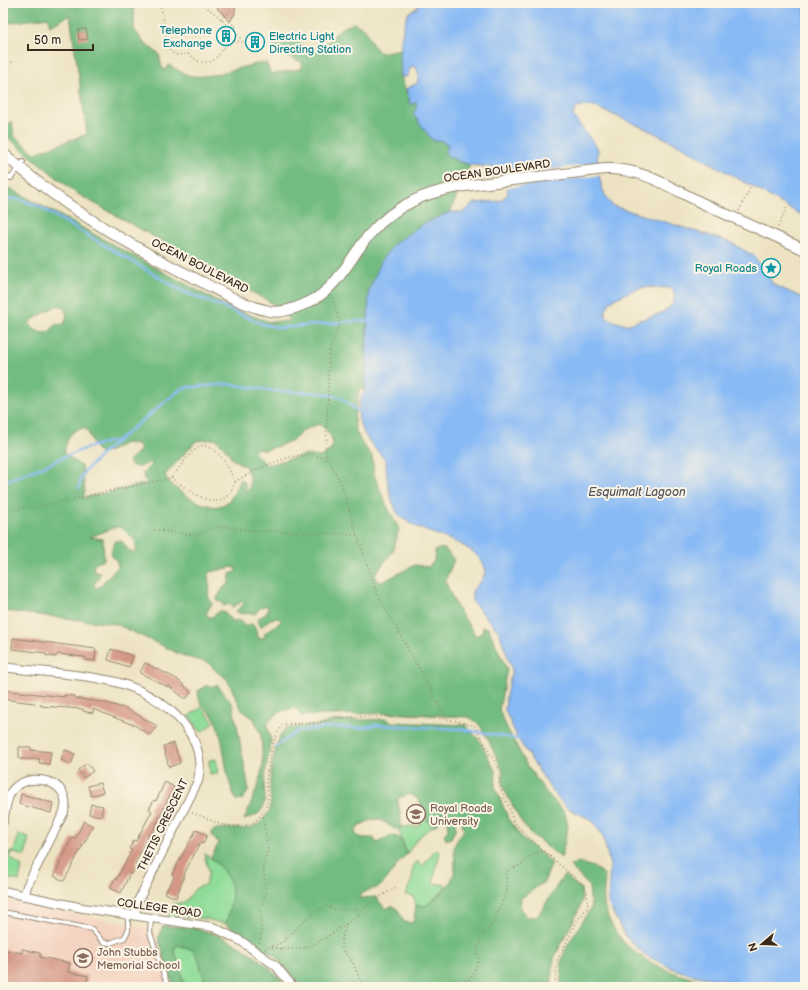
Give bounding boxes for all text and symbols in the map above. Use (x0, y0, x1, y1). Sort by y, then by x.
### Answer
place label: Telephone Exchange (160, 24, 212, 50)
building icon: Telephone Exchange (215, 25, 237, 47)
scale bar (28, 26, 93, 52)
place label: Electric Light Directing Station (269, 30, 351, 56)
building icon: Electric Light Directing Station (244, 31, 266, 53)
text: 50 m (34, 33, 61, 48)
street label: OCEAN BOULEVARD (443, 157, 551, 185)
street label: OCEAN BOULEVARD (149, 236, 251, 296)
place icon: Royal Roads (760, 257, 782, 279)
place label: Royal Roads (695, 262, 758, 275)
water label: Esquimalt Lagoon (588, 485, 686, 500)
street label: THETIS CRESCENT (135, 776, 191, 873)
place label: Royal Roads University (430, 802, 493, 828)
school or university icon: Royal Roads University (405, 803, 427, 825)
street label: COLLEGE ROAD (116, 896, 202, 920)
north arrow (742, 924, 782, 964)
text: N (746, 941, 761, 953)
place label: John Stubbs Memorial School (97, 946, 180, 972)
school or university icon: John Stubbs Memorial School (72, 947, 94, 969)

